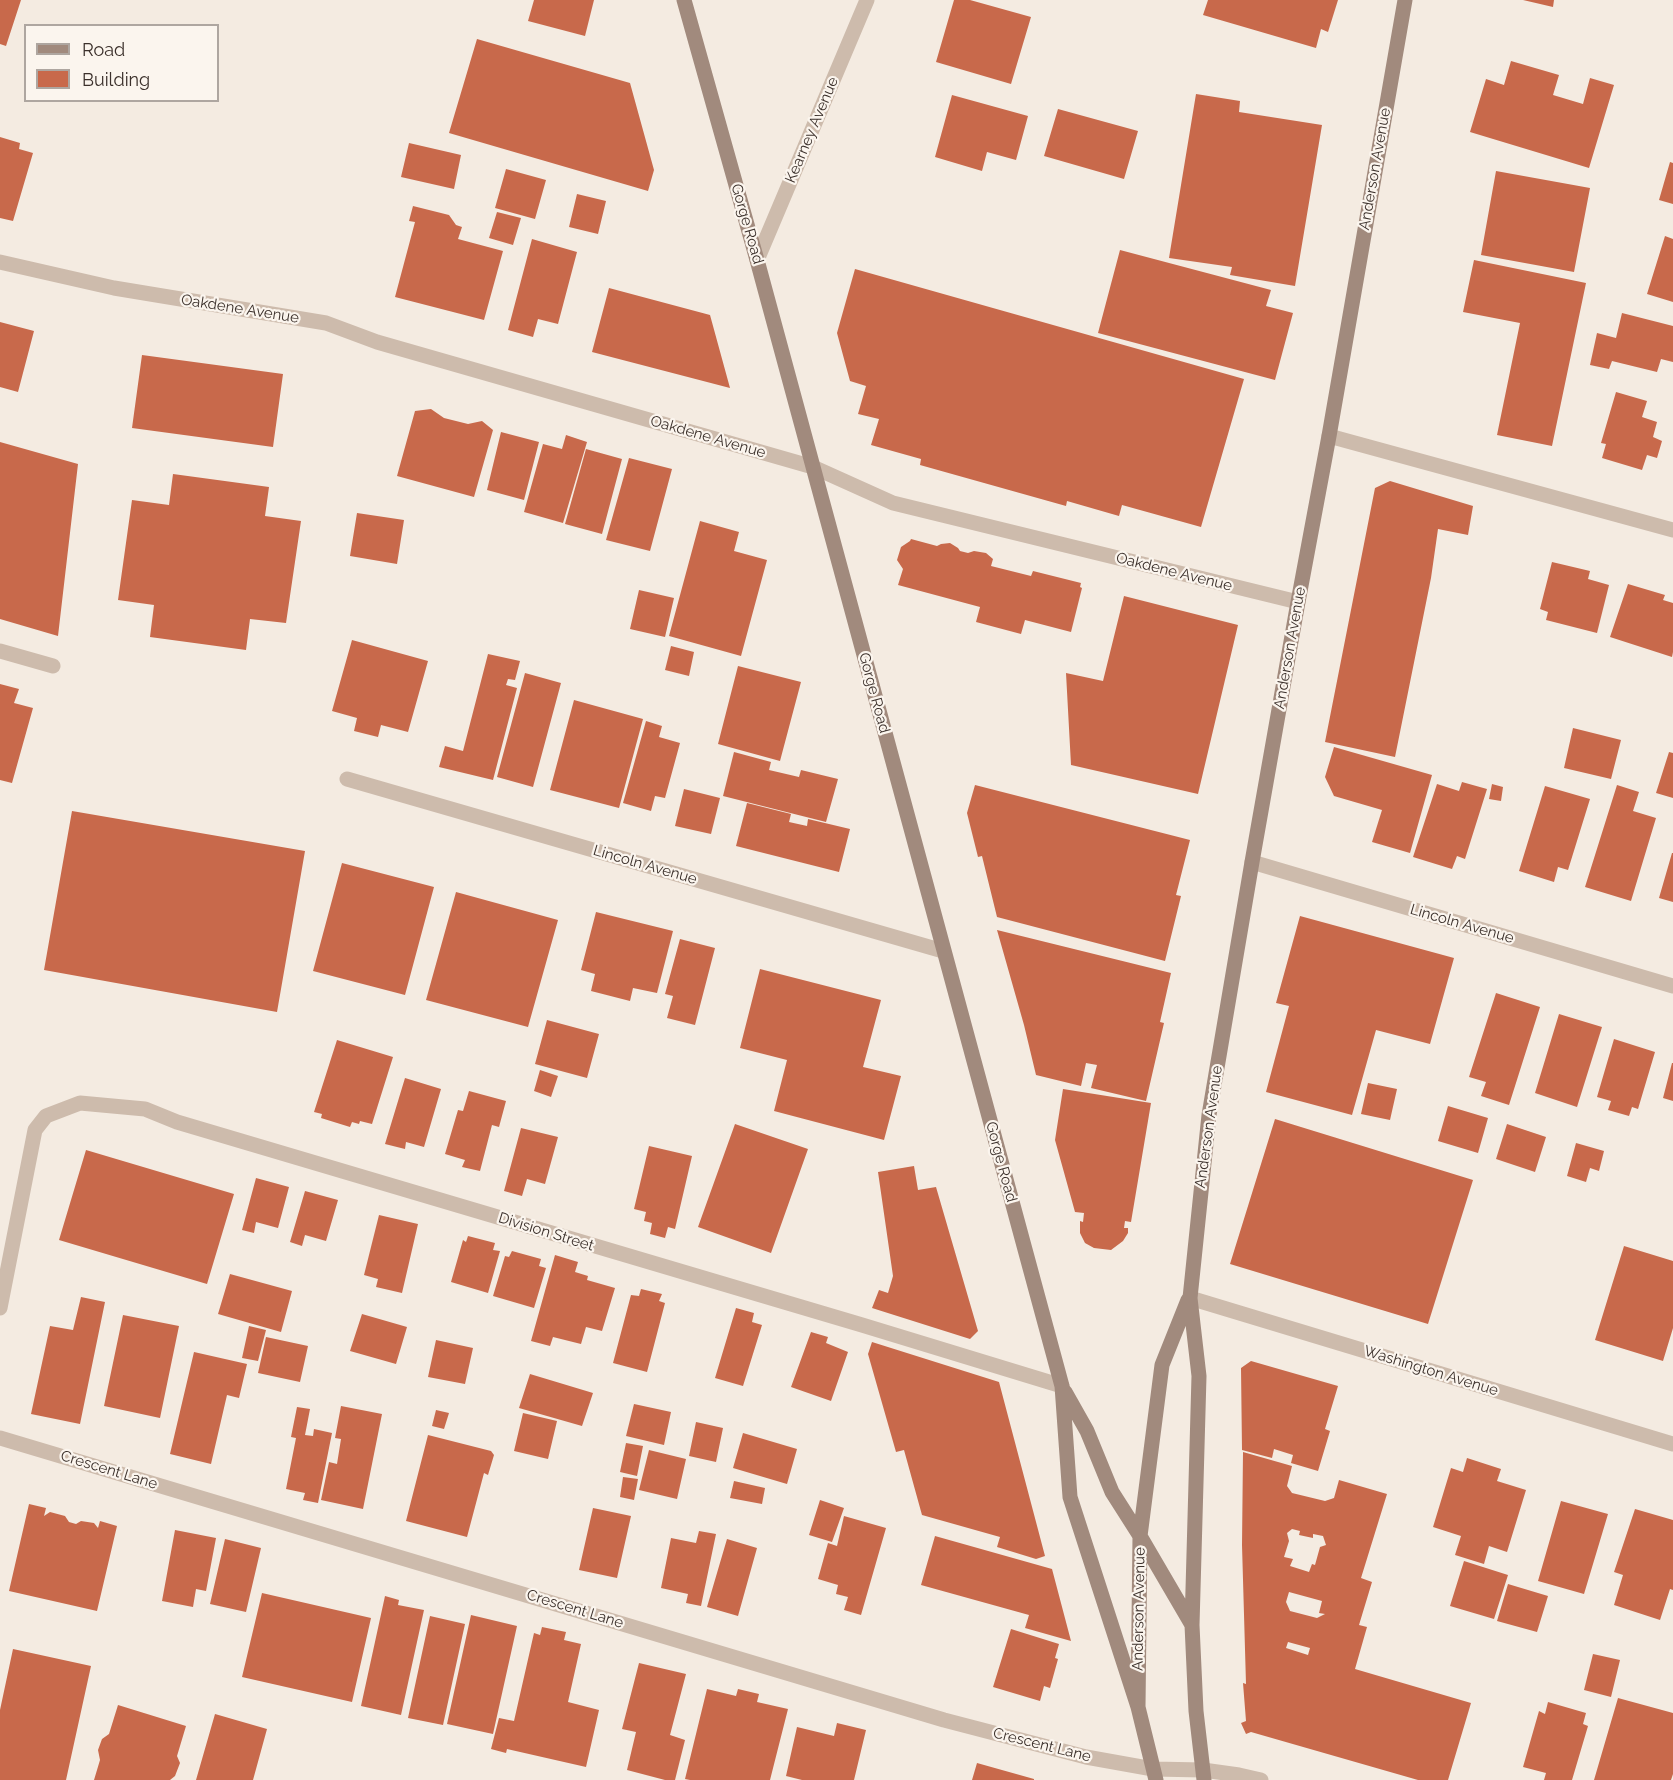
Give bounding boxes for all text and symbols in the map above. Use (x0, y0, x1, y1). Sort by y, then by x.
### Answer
legend (24, 24, 219, 102)
text: Road (82, 39, 125, 60)
text: Building (82, 69, 150, 90)
street label: Kearney Avenue (782, 74, 842, 186)
street label: Anderson Avenue (1355, 107, 1395, 231)
street label: Gorge Road (727, 182, 767, 266)
street label: Oakdene Avenue (180, 291, 300, 327)
street label: Oakdene Avenue (648, 412, 768, 462)
street label: Oakdene Avenue (1114, 549, 1234, 595)
street label: Anderson Avenue (1270, 586, 1310, 710)
street label: Gorge Road (855, 651, 893, 735)
street label: Lincoln Avenue (591, 842, 699, 888)
street label: Lincoln Avenue (1408, 901, 1516, 947)
street label: Anderson Avenue (1191, 1065, 1227, 1189)
street label: Gorge Road (982, 1120, 1020, 1204)
street label: Division Street (496, 1209, 596, 1255)
street label: Washington Avenue (1362, 1342, 1500, 1400)
street label: Crescent Lane (58, 1447, 160, 1493)
street label: Anderson Avenue (1129, 1547, 1149, 1671)
street label: Crescent Lane (524, 1586, 626, 1632)
street label: Crescent Lane (991, 1724, 1093, 1766)

